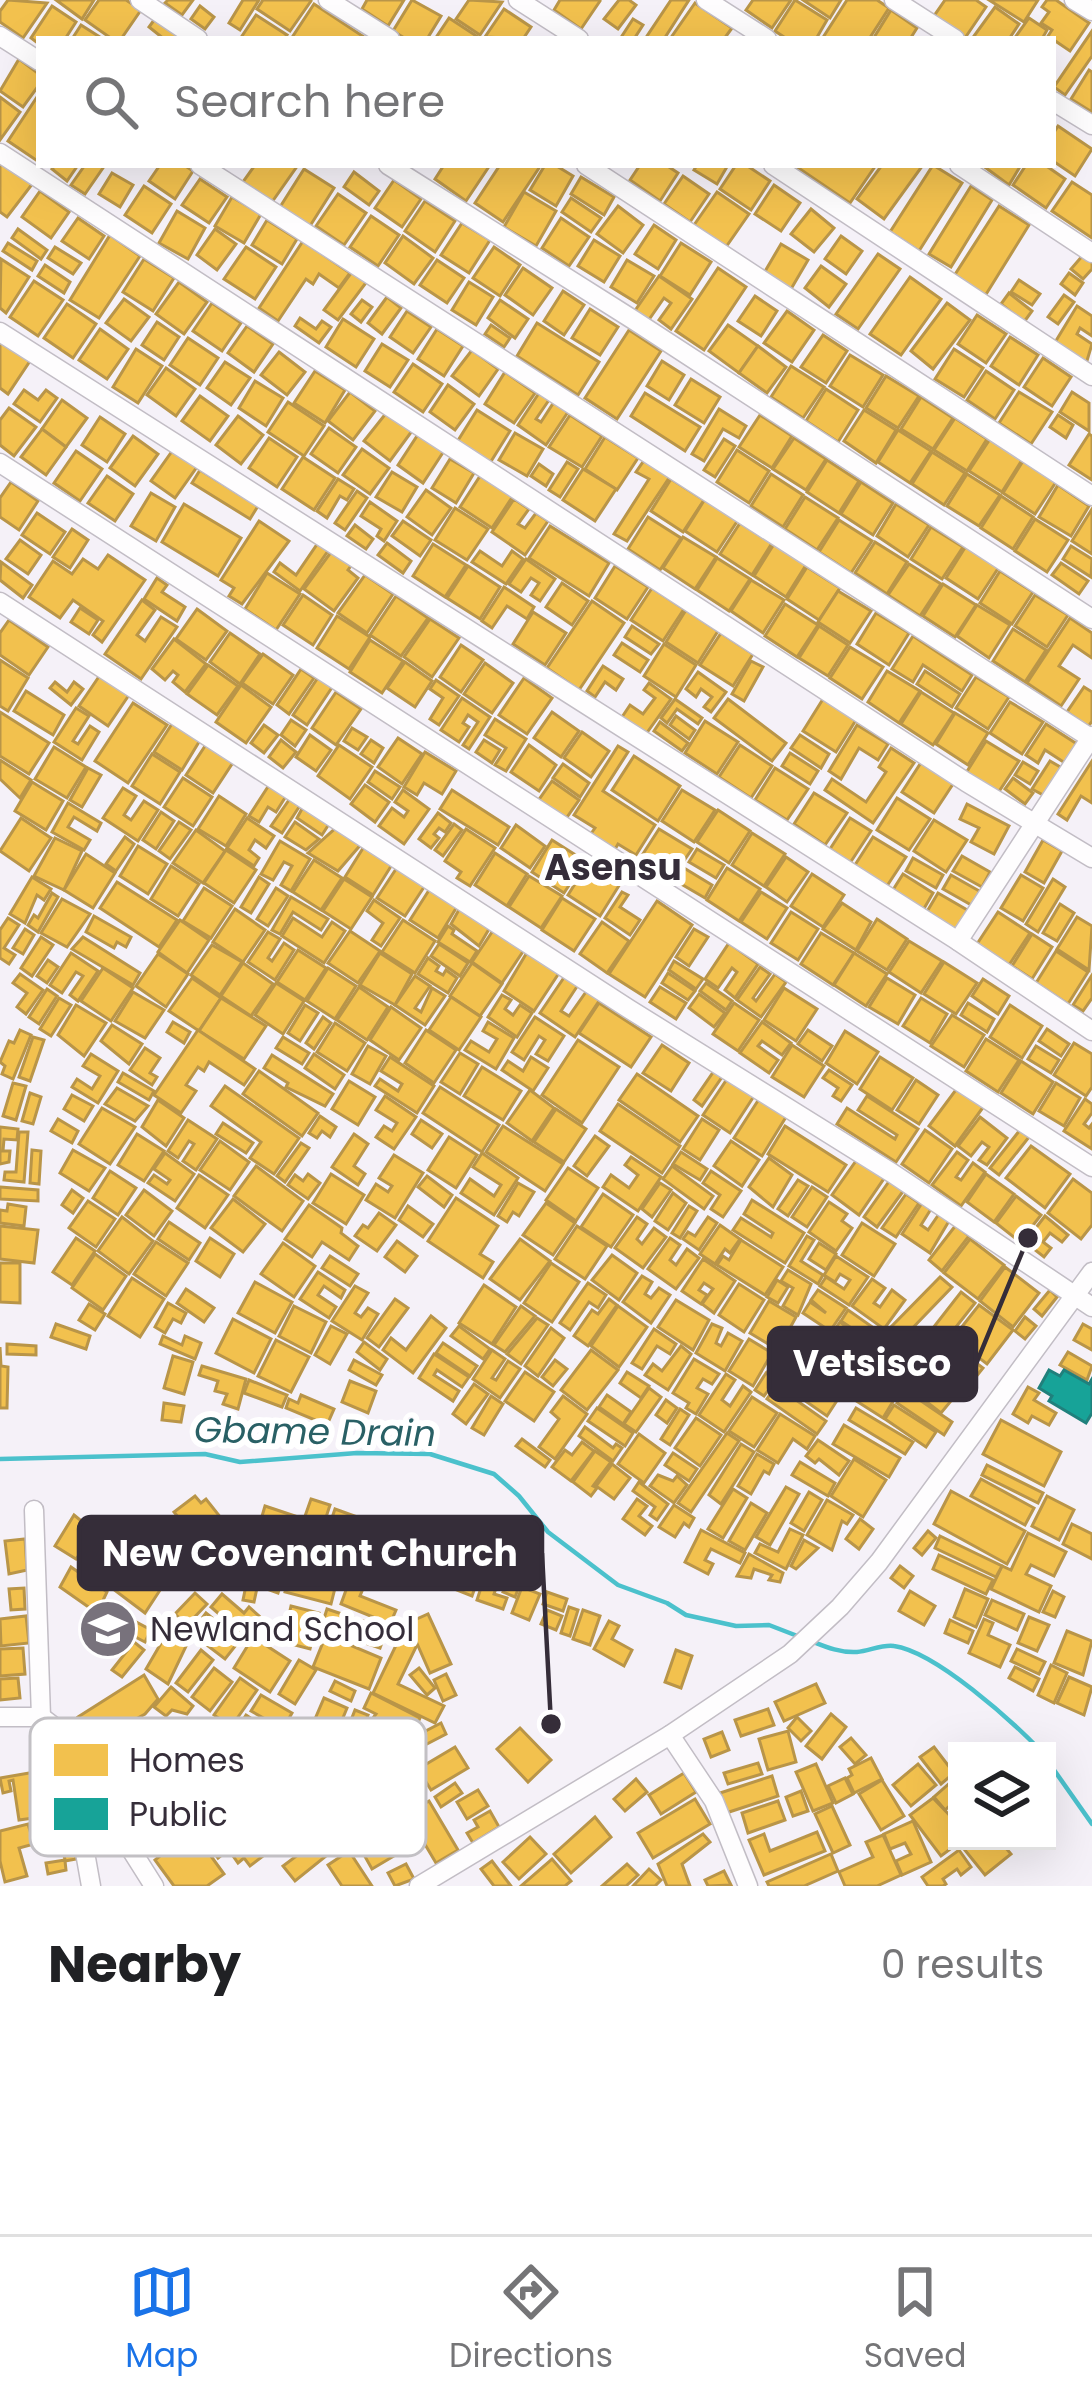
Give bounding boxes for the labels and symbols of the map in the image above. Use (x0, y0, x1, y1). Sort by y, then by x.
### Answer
district label: Asensu (544, 842, 682, 893)
callout: Vetsisco (769, 1328, 976, 1400)
text: Vetsisco (793, 1338, 951, 1389)
water label: Gbame Drain (194, 1404, 436, 1459)
callout: New Covenant Church (79, 1517, 542, 1589)
text: New Covenant Church (102, 1528, 518, 1579)
school or university icon: Newland School (77, 1598, 139, 1660)
place label: Newland School (150, 1606, 414, 1653)
legend (30, 1718, 426, 1856)
text: Homes (129, 1737, 245, 1784)
text: Public (129, 1791, 228, 1838)

